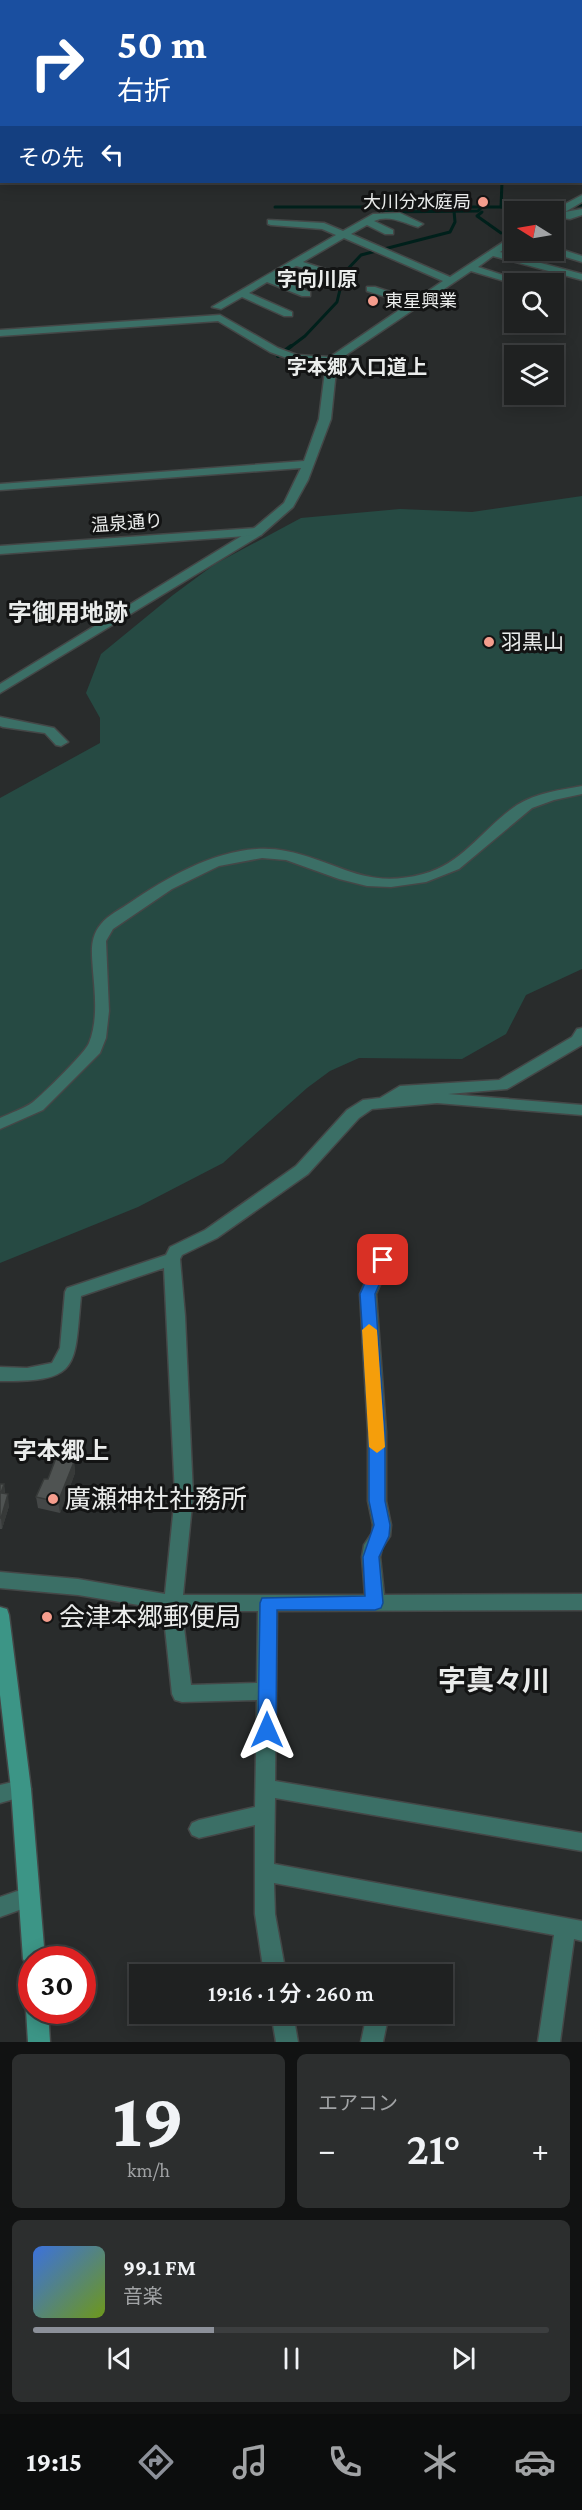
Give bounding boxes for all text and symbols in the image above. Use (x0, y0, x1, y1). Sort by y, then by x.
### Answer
text: 50 m (117, 20, 207, 67)
icon: right (18, 24, 96, 102)
text: 右折 (117, 76, 171, 106)
icon: left (96, 138, 129, 171)
text: その先 (18, 145, 84, 170)
place label: 大川分水庭局 (363, 192, 471, 212)
marker: 大川分水庭局 (476, 195, 490, 209)
north arrow (504, 201, 564, 261)
map controls (504, 201, 564, 405)
district label: 字向川原 (277, 268, 357, 290)
button: search (504, 273, 564, 333)
place label: 東星興業 (385, 291, 457, 311)
marker: 東星興業 (366, 294, 380, 308)
button: layers (504, 345, 564, 405)
district label: 字本郷入口道上 (287, 356, 427, 378)
street label: 温泉通り (90, 511, 164, 535)
district label: 字御用地跡 (8, 599, 128, 626)
place label: 羽黒山 (501, 630, 564, 654)
marker: 羽黒山 (482, 635, 496, 649)
pin (357, 1234, 408, 1285)
icon: arrive (366, 1243, 399, 1276)
district label: 字本郷上 (13, 1437, 109, 1464)
place label: 廣瀬神社社務所 (65, 1485, 247, 1514)
marker: 廣瀬神社社務所 (46, 1492, 60, 1506)
place label: 会津本郷郵便局 (59, 1603, 241, 1632)
marker: 会津本郷郵便局 (40, 1610, 54, 1624)
district label: 字真々川 (438, 1665, 550, 1696)
position arrow (235, 1698, 299, 1762)
speed limit sign: 30 (18, 1946, 96, 2024)
text: 19:16 · 1 分 · 260 m (208, 1981, 374, 2006)
text: 19 (113, 2076, 184, 2163)
text: エアコン (318, 2092, 398, 2114)
text: 21° (406, 2124, 461, 2174)
text: − (318, 2131, 335, 2168)
text: + (532, 2131, 549, 2168)
text: km/h (127, 2159, 170, 2181)
text: 99.1 FM (123, 2255, 196, 2280)
text: 音楽 (123, 2285, 163, 2307)
icon: previous (103, 2342, 136, 2375)
icon: pause (275, 2342, 308, 2375)
icon: next (447, 2342, 480, 2375)
icon: directions (135, 2441, 177, 2483)
icon: music (229, 2441, 271, 2483)
icon: phone (324, 2441, 366, 2483)
icon: climate (419, 2441, 461, 2483)
icon: car (514, 2441, 556, 2483)
text: 19:15 (26, 2447, 82, 2477)

